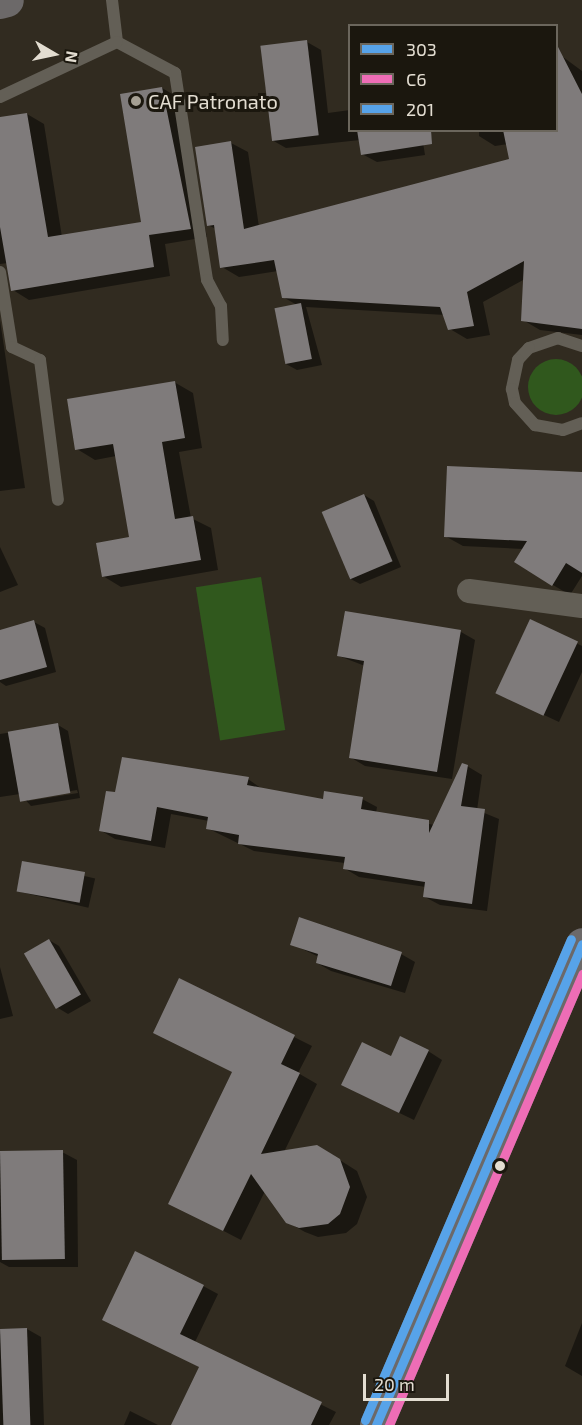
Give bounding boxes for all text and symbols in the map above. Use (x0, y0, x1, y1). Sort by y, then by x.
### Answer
north arrow (24, 24, 84, 84)
legend (348, 24, 558, 132)
text: 303 (406, 38, 437, 60)
text: N (62, 50, 83, 64)
text: C6 (406, 68, 427, 90)
place label: CAF Patronato (148, 89, 278, 113)
marker: CAF Patronato (129, 94, 143, 108)
text: 201 (406, 98, 434, 120)
unlabelled marker (494, 1160, 506, 1172)
scale bar (366, 1362, 452, 1400)
text: 20 m (374, 1373, 415, 1395)

